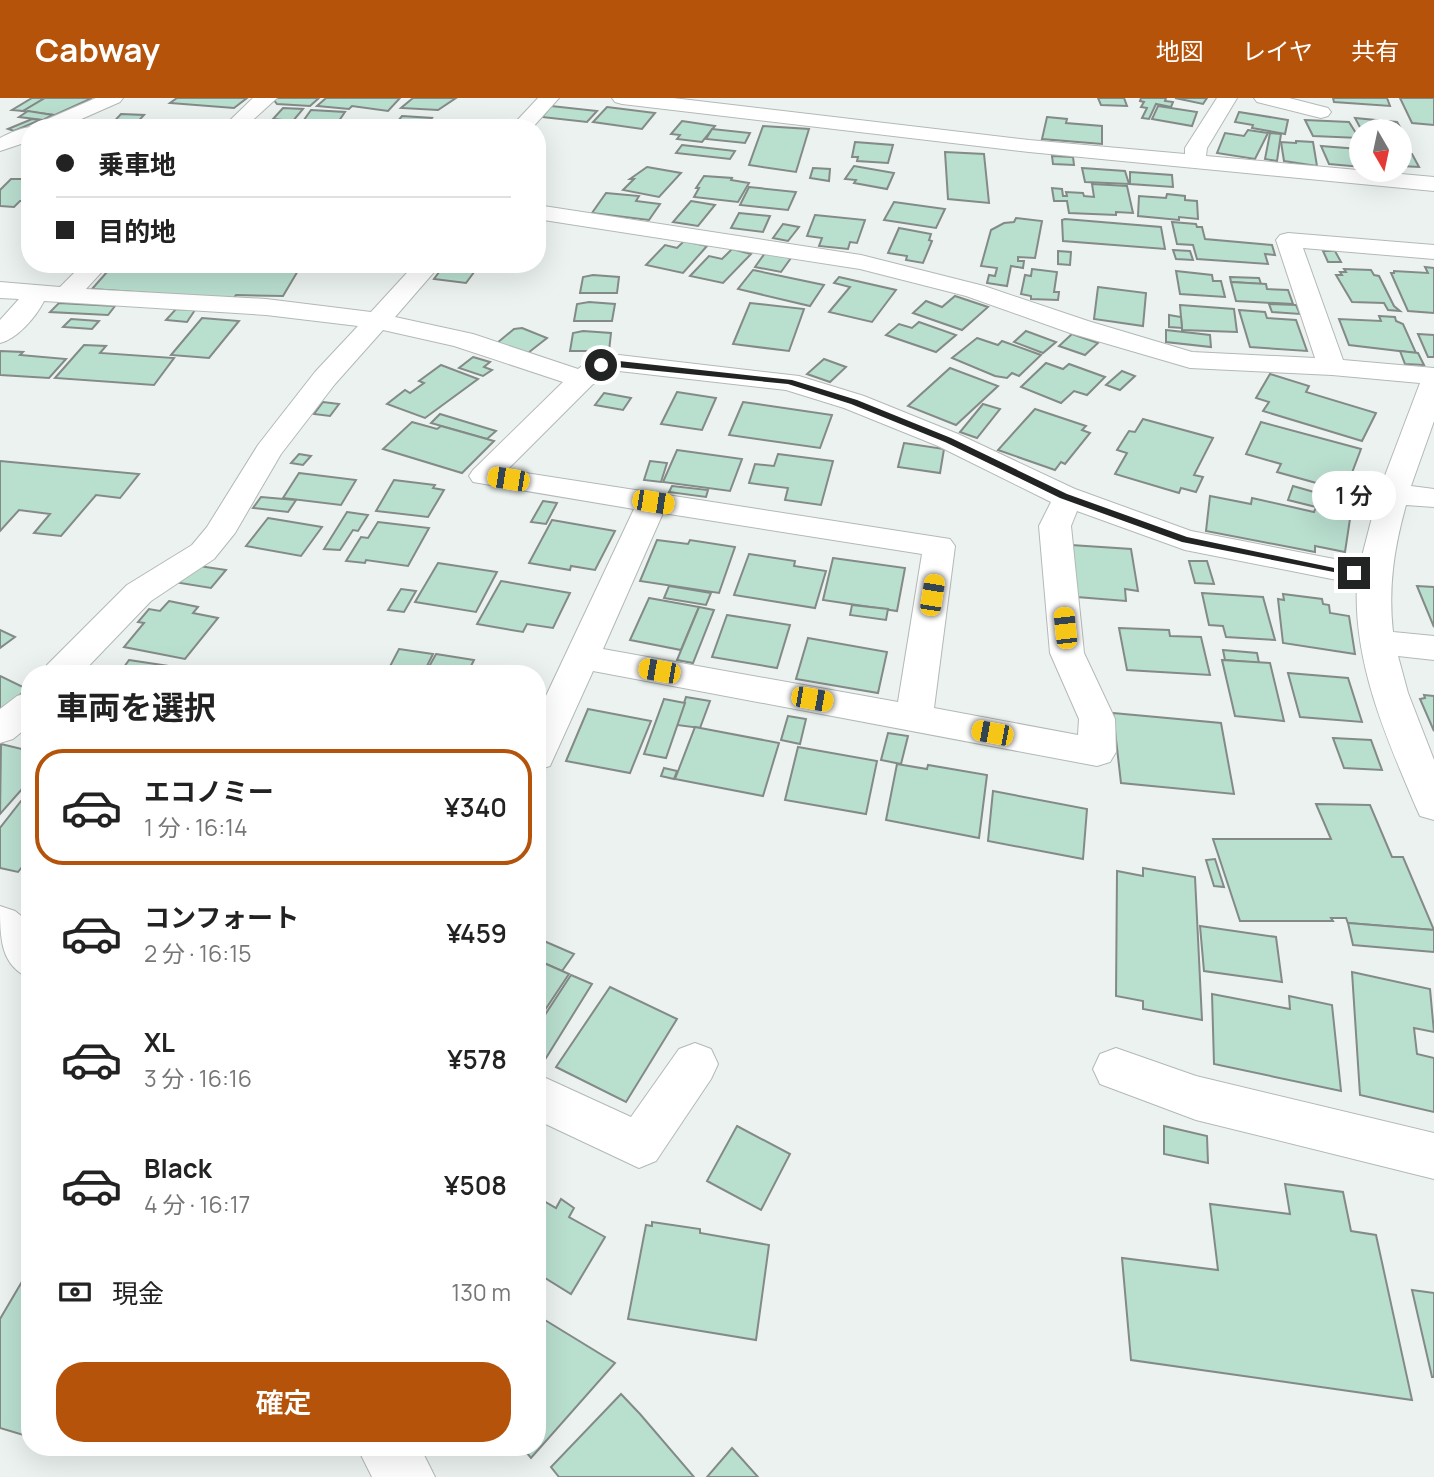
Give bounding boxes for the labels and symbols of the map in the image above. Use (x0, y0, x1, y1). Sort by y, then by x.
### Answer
north arrow (1349, 119, 1412, 182)
route start (585, 349, 617, 381)
car (486, 465, 531, 493)
callout: 1 分 (1312, 472, 1396, 520)
car (631, 488, 676, 516)
route end (1338, 557, 1370, 589)
car (919, 573, 946, 617)
car (1053, 606, 1078, 650)
car (637, 657, 682, 685)
car (790, 685, 835, 713)
car (970, 719, 1015, 747)

